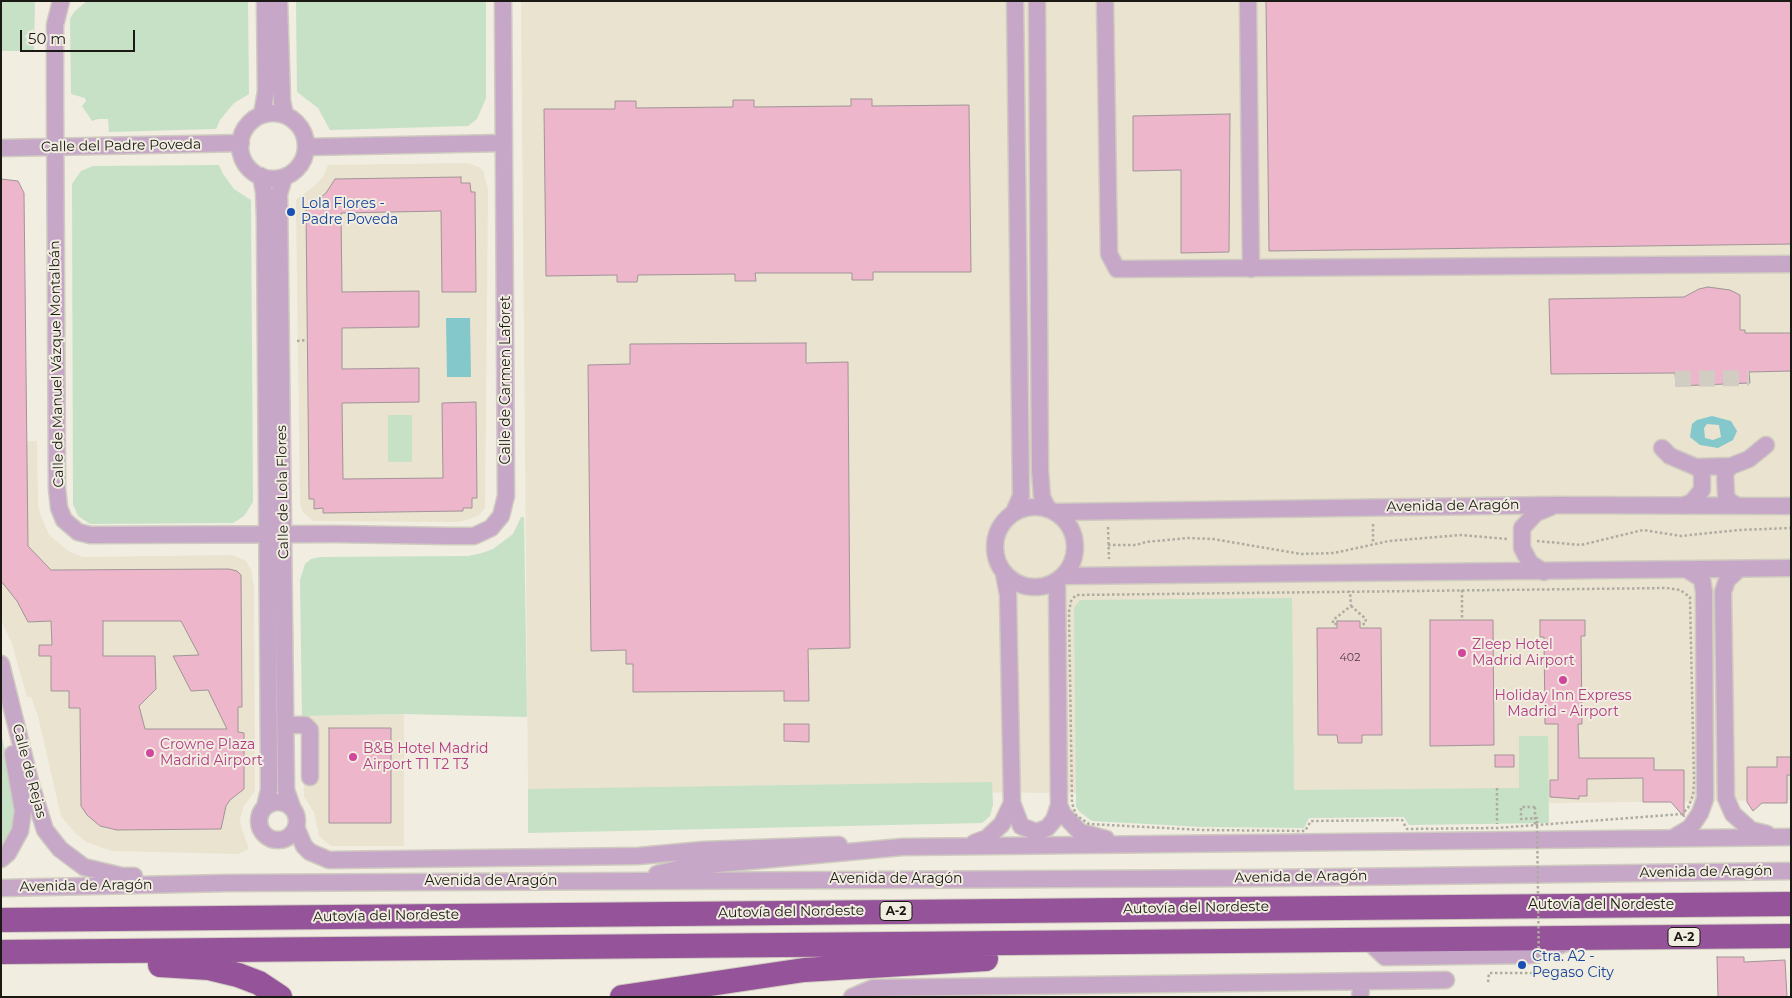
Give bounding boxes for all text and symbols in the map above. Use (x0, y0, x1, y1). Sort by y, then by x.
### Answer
scale bar (22, 20, 138, 52)
text: 50 m (28, 29, 66, 48)
street label: Calle del Padre Poveda (41, 136, 201, 156)
place label: Lola Flores - Padre Poveda (301, 196, 398, 228)
marker: Lola Flores - Padre Poveda (285, 206, 297, 218)
street label: Calle de Manuel Vázque Montalbán (46, 240, 68, 488)
street label: Calle de Carmen Laforet (498, 296, 514, 464)
street label: Calle de Lola Flores (273, 425, 293, 559)
street label: Avenida de Aragón (1386, 496, 1520, 516)
place label: Zleep Hotel Madrid Airport (1472, 637, 1575, 670)
marker: Zleep Hotel Madrid Airport (1456, 647, 1468, 659)
house number: 402 (1340, 651, 1360, 665)
marker: Holiday Inn Express Madrid - Airport (1557, 674, 1569, 686)
place label: Holiday Inn Express Madrid - Airport (1495, 688, 1631, 720)
street label: Calle de Rejas (8, 722, 50, 820)
place label: Crowne Plaza Madrid Airport (160, 737, 263, 770)
place label: B&B Hotel Madrid Airport T1 T2 T3 (363, 741, 489, 774)
marker: Crowne Plaza Madrid Airport (144, 747, 156, 759)
marker: B&B Hotel Madrid Airport T1 T2 T3 (347, 751, 359, 763)
street label: Avenida de Aragón (1639, 862, 1773, 882)
street label: Avenida de Aragón (1234, 867, 1368, 887)
street label: Avenida de Aragón (830, 871, 962, 887)
street label: Avenida de Aragón (425, 873, 557, 889)
street label: Avenida de Aragón (19, 876, 153, 896)
street label: Autovía del Nordeste (1528, 897, 1674, 913)
street label: Autovía del Nordeste (1123, 898, 1269, 918)
road number: A-2 (880, 901, 912, 920)
street label: Autovía del Nordeste (718, 902, 864, 922)
street label: Autovía del Nordeste (313, 906, 459, 926)
road number: A-2 (1668, 928, 1700, 946)
place label: Ctra. A2 - Pegaso City (1532, 949, 1614, 982)
marker: Ctra. A2 - Pegaso City (1516, 959, 1528, 971)

